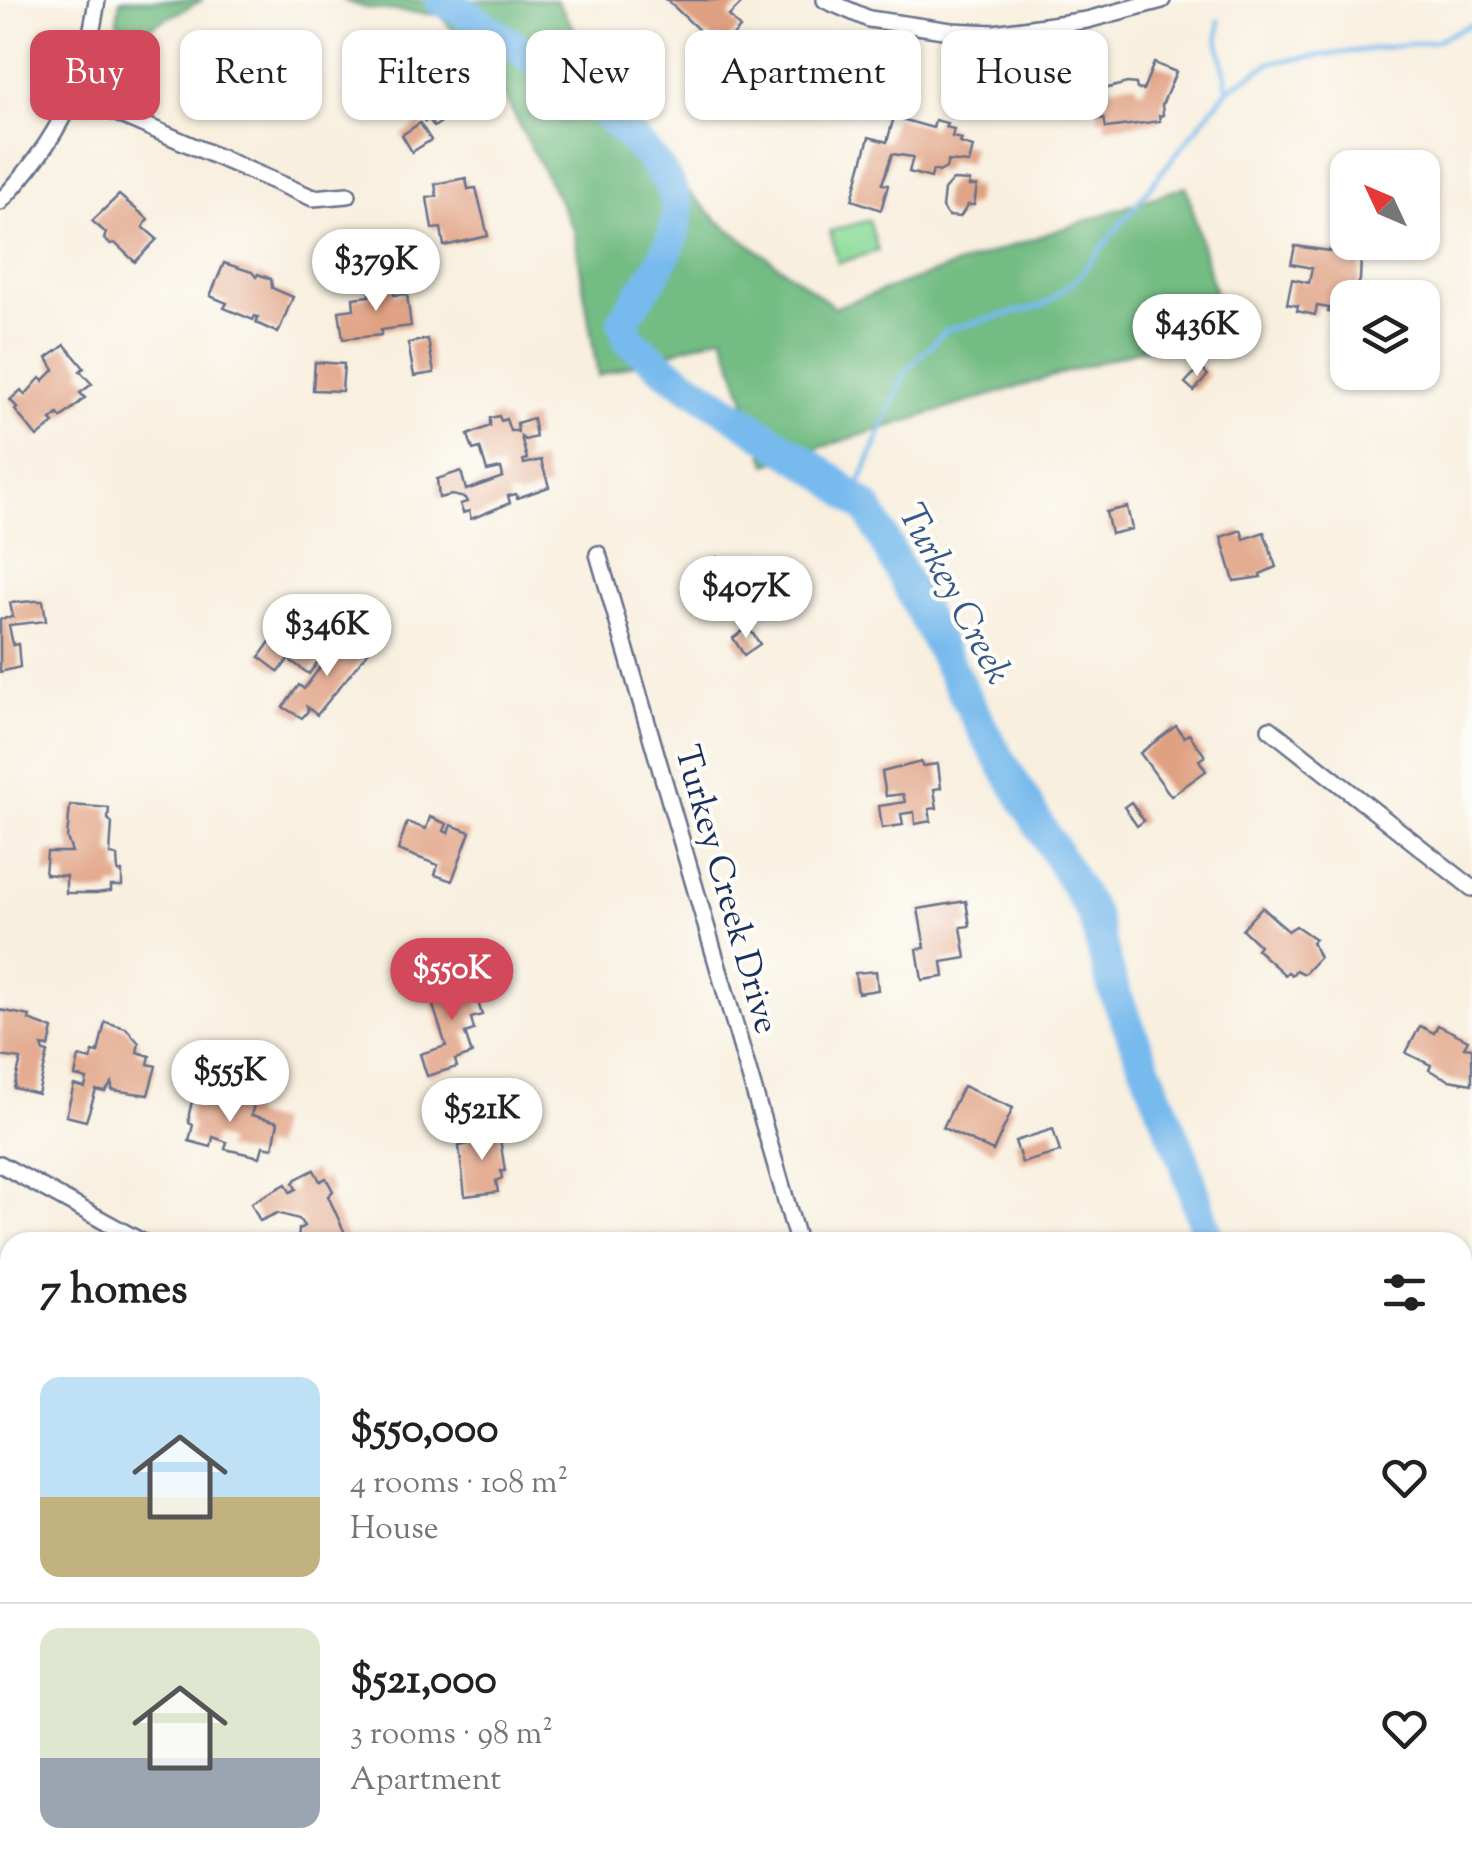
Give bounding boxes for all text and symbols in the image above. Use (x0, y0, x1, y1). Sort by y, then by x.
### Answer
chip: Buy (30, 30, 160, 120)
chip: Rent (180, 30, 322, 120)
chip: Filters (342, 30, 506, 120)
chip: New (526, 30, 665, 120)
chip: Apartment (685, 30, 921, 120)
chip: House (941, 30, 1108, 120)
north arrow (1330, 150, 1440, 260)
map controls (1330, 150, 1440, 390)
pin: $379K (306, 229, 446, 314)
text: $379K (334, 238, 418, 284)
button: layers (1330, 280, 1440, 390)
pin: $436K (1127, 294, 1267, 379)
text: $436K (1155, 303, 1239, 349)
water label: Turkey Creek (882, 495, 1023, 695)
pin: $407K (676, 556, 816, 641)
text: $407K (701, 565, 791, 611)
pin: $346K (257, 594, 397, 679)
text: $346K (285, 603, 369, 649)
street label: Turkey Creek Drive (659, 740, 790, 1040)
pin: $550K (382, 938, 522, 1023)
text: $550K (412, 947, 492, 993)
pin: $555K (160, 1040, 300, 1125)
text: $555K (193, 1049, 267, 1095)
pin: $521K (412, 1078, 552, 1163)
text: $521K (443, 1087, 521, 1133)
text: 7 homes (40, 1262, 188, 1322)
icon: filters (1377, 1265, 1432, 1320)
text: $550,000 (350, 1401, 499, 1461)
icon: home (120, 1417, 240, 1537)
icon: heart (1377, 1450, 1432, 1505)
text: 4 rooms · 108 m² (350, 1461, 568, 1507)
text: House (350, 1507, 439, 1553)
text: $521,000 (350, 1652, 497, 1712)
icon: home (120, 1668, 240, 1788)
icon: heart (1377, 1701, 1432, 1756)
text: 3 rooms · 98 m² (350, 1712, 553, 1758)
text: Apartment (350, 1758, 501, 1804)

